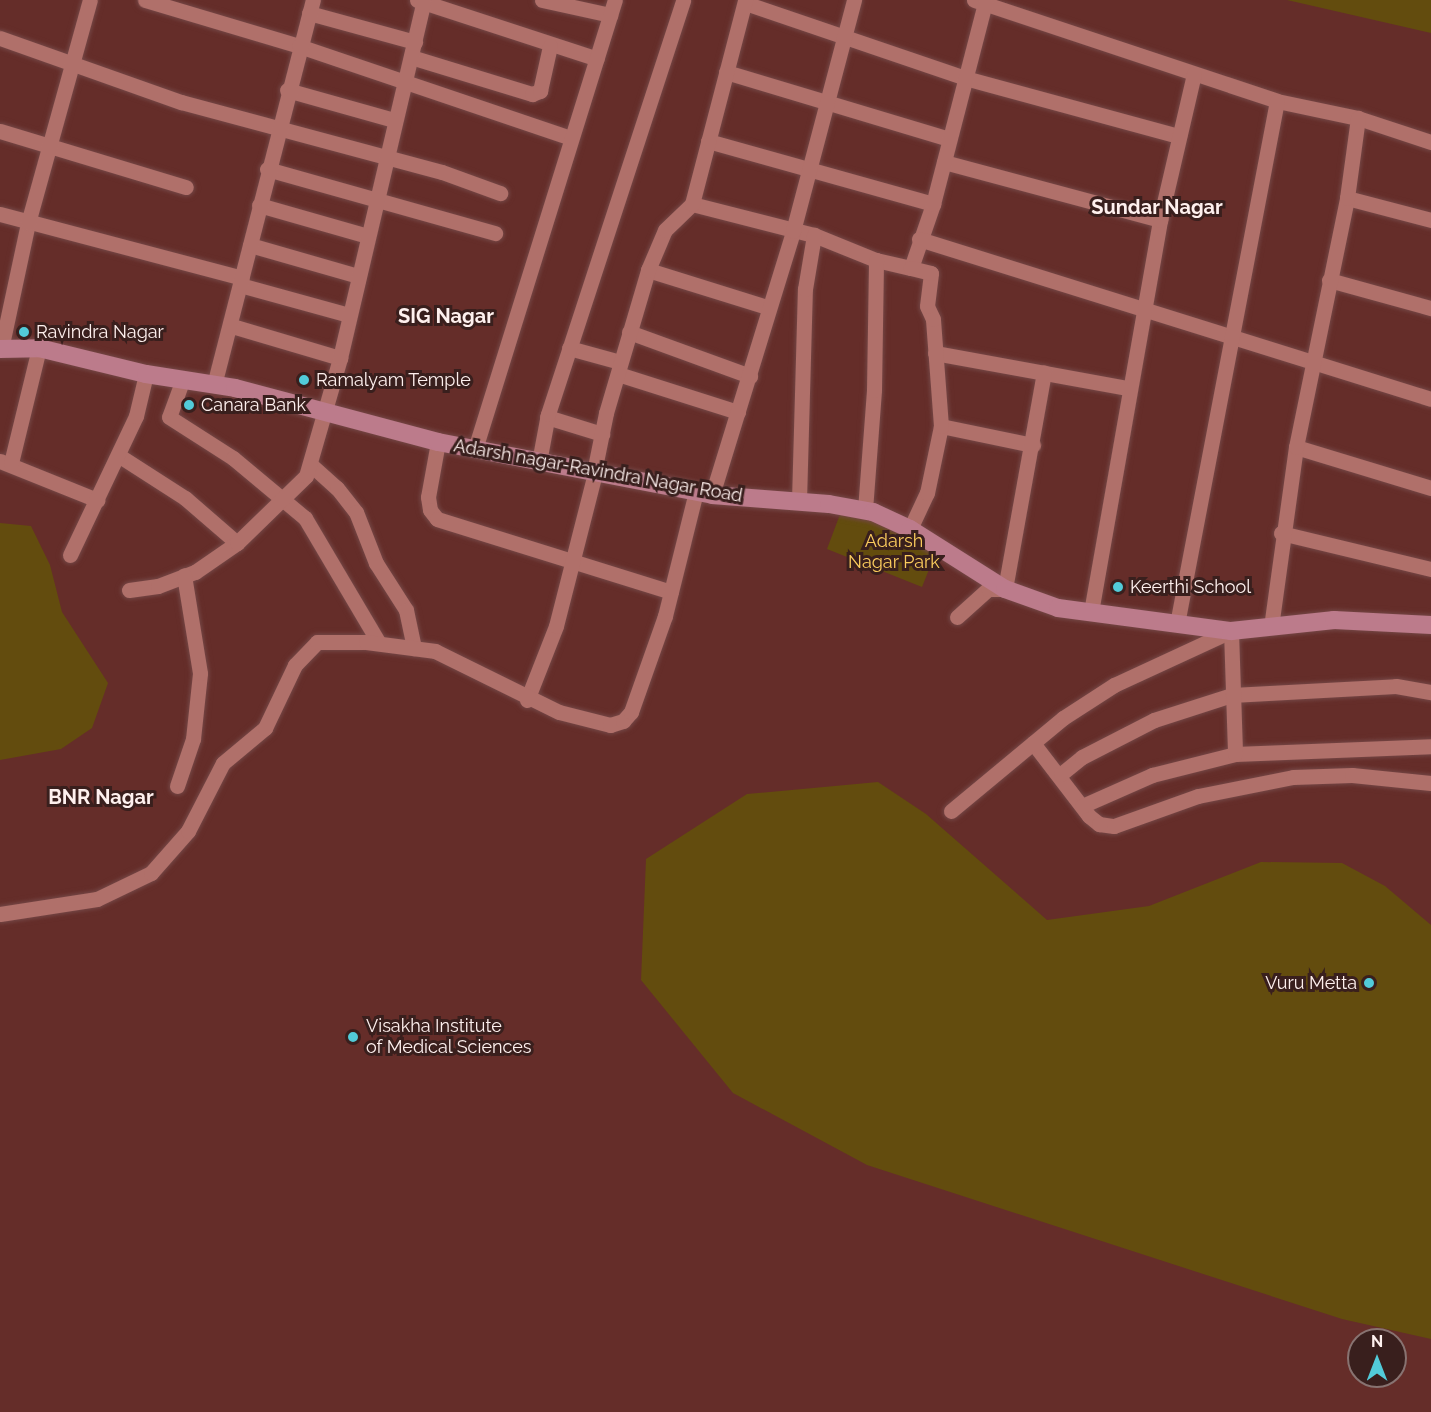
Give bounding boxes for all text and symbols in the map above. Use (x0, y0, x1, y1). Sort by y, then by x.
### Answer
district label: Sundar Nagar (1091, 195, 1223, 219)
district label: SIG Nagar (398, 304, 494, 328)
place label: Ravindra Nagar (36, 321, 164, 343)
marker: Ravindra Nagar (17, 325, 31, 339)
place label: Ramalyam Temple (316, 369, 471, 391)
marker: Ramalyam Temple (297, 373, 311, 387)
place label: Canara Bank (201, 394, 306, 416)
marker: Canara Bank (182, 398, 196, 412)
street label: Adarsh nagar-Ravindra Nagar Road (452, 435, 744, 507)
park label: Adarsh Nagar Park (848, 531, 940, 574)
place label: Keerthi School (1130, 576, 1251, 598)
marker: Keerthi School (1111, 580, 1125, 594)
district label: BNR Nagar (48, 785, 154, 809)
place label: Vuru Metta (1265, 972, 1357, 994)
marker: Vuru Metta (1362, 976, 1376, 990)
place label: Visakha Institute of Medical Sciences (366, 1016, 532, 1058)
marker: Visakha Institute of Medical Sciences (344, 1028, 362, 1046)
north arrow (1347, 1328, 1407, 1388)
text: N (1371, 1332, 1383, 1351)

